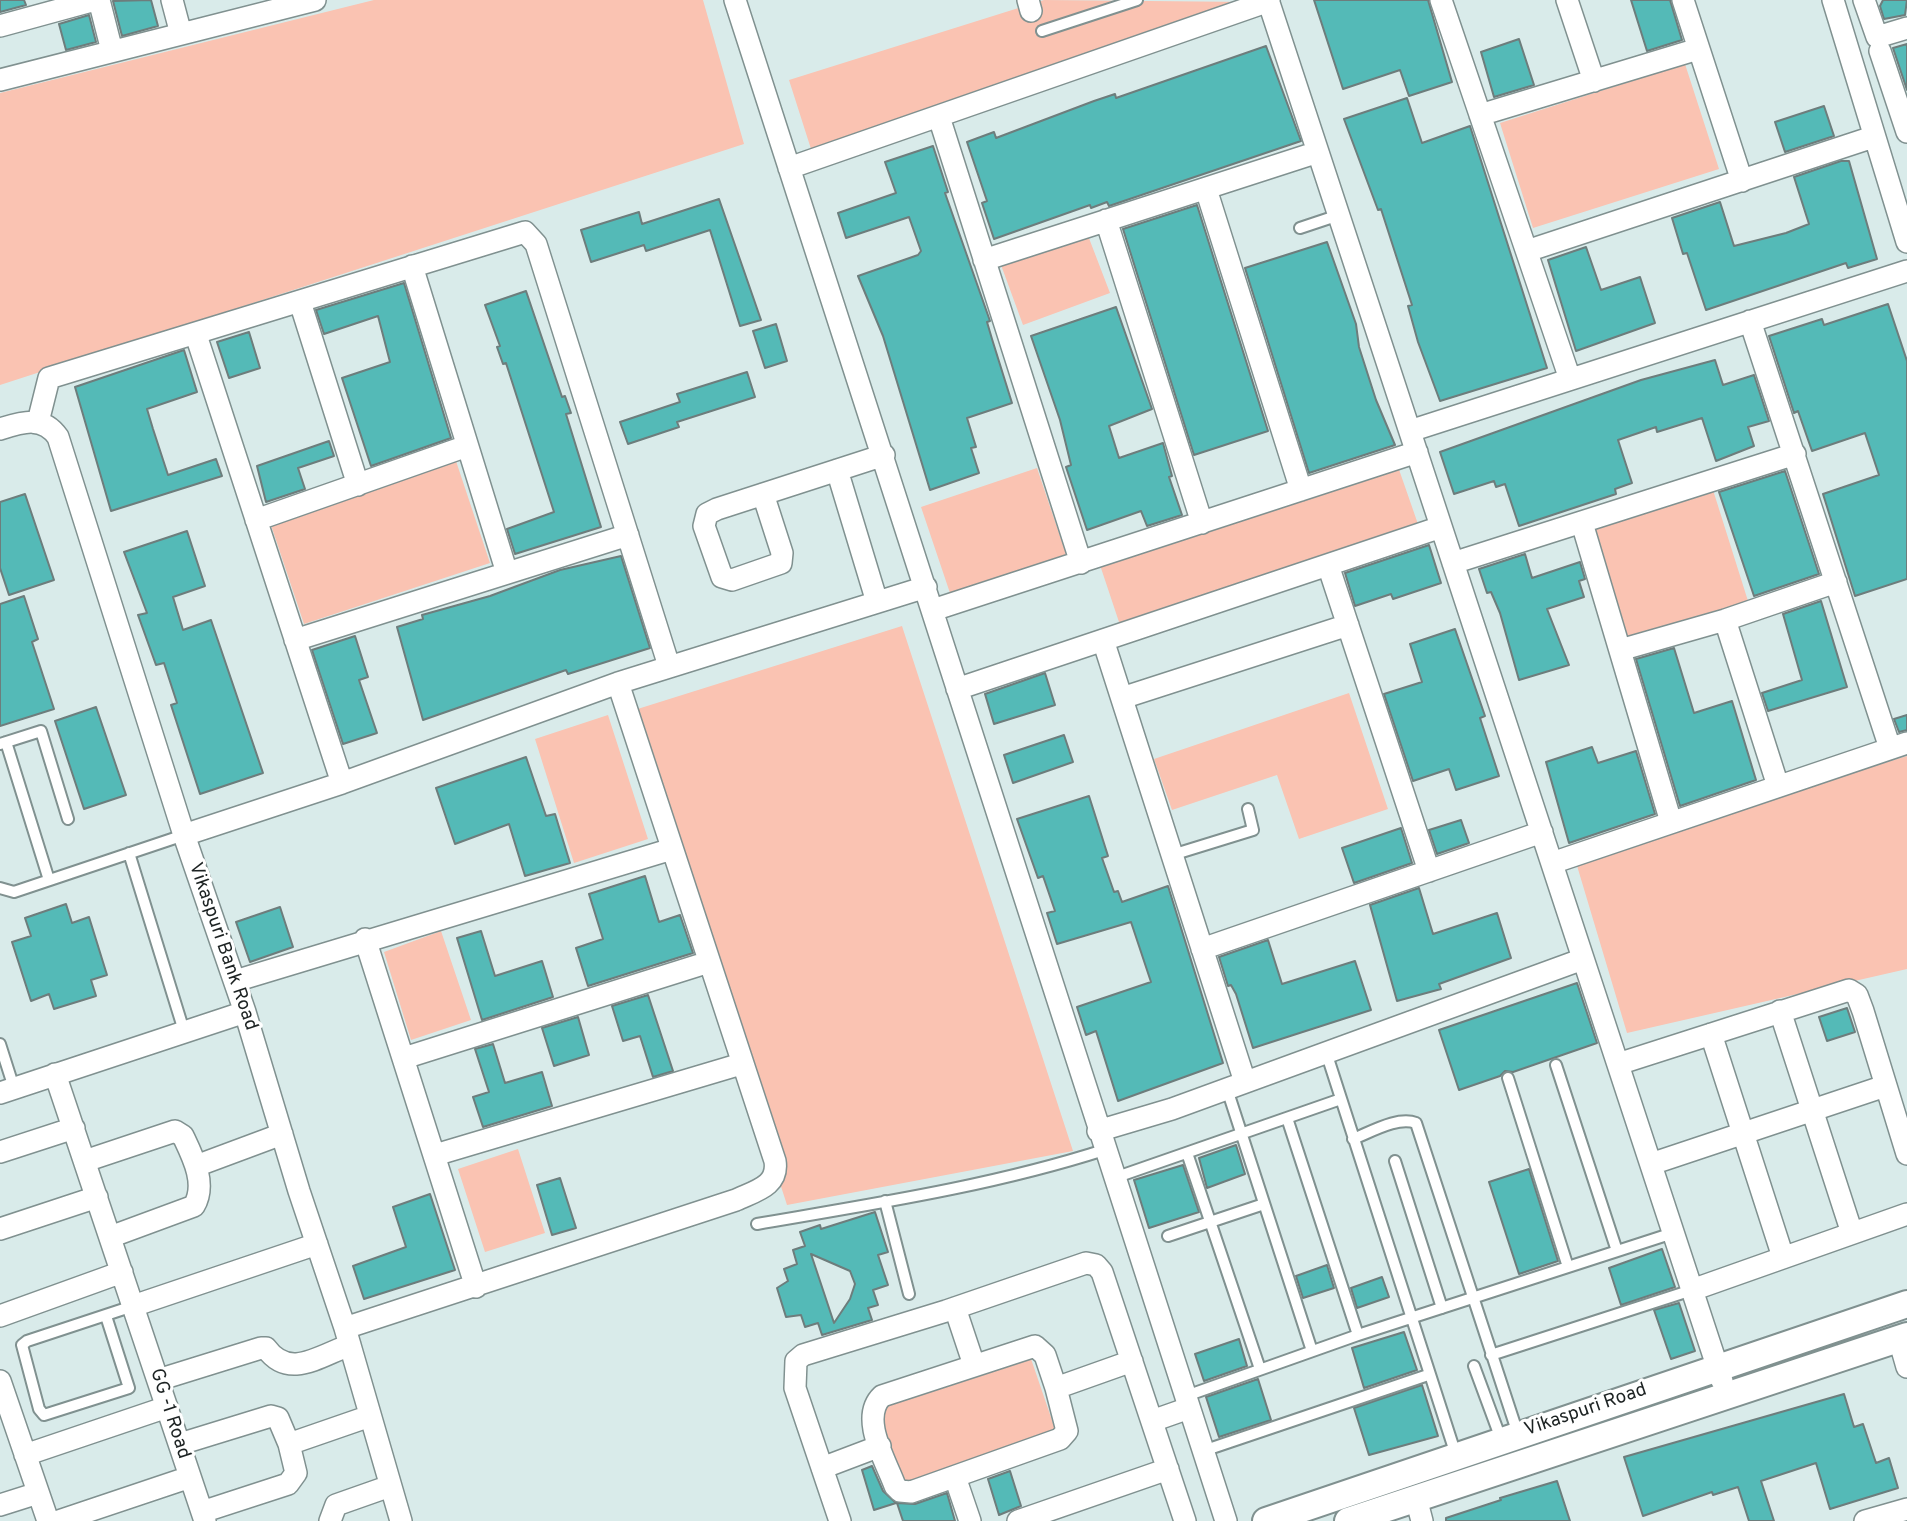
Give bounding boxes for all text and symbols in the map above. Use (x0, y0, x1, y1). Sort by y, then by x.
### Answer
street label: Vikaspuri Bank Road (183, 860, 261, 1034)
street label: GG -1 Road (144, 1366, 194, 1462)
street label: Vikaspuri Road (1522, 1379, 1650, 1443)

